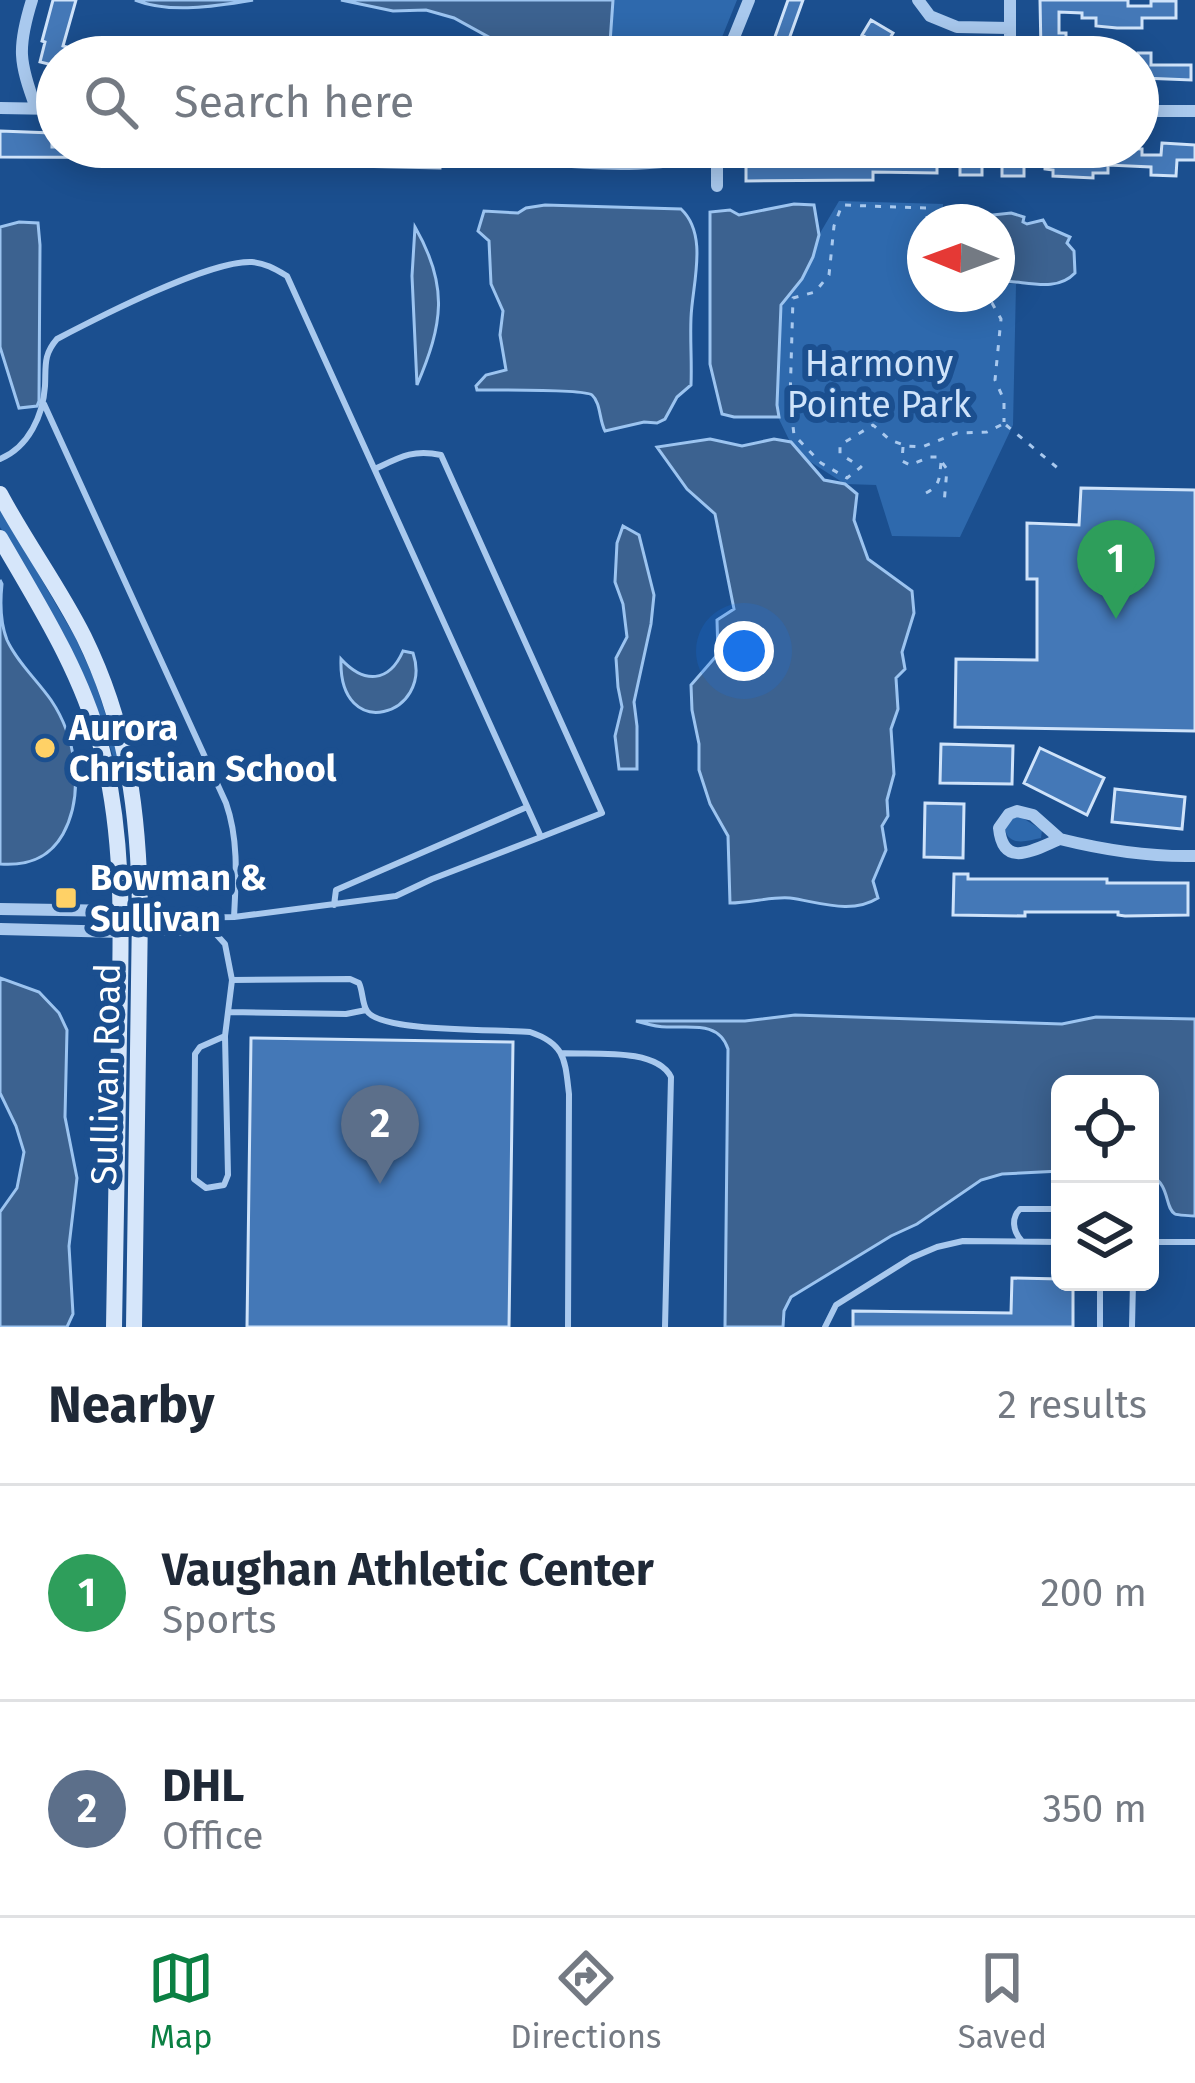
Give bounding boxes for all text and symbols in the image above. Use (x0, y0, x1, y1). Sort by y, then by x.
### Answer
search box (36, 36, 1159, 168)
icon: search (78, 69, 144, 135)
text: Search here (174, 75, 414, 129)
north arrow (907, 204, 1015, 312)
park label: Harmony Pointe Park (787, 342, 972, 427)
pin: 1 (1077, 520, 1155, 619)
your location (714, 621, 774, 681)
place label: Aurora Christian School (68, 706, 337, 791)
marker: Aurora Christian School (32, 735, 58, 761)
place label: Bowman & Sullivan (90, 856, 267, 941)
marker: Bowman & Sullivan (53, 885, 79, 911)
street label: Sullivan Road (82, 963, 130, 1185)
map controls (1051, 1075, 1159, 1291)
button: locate (1051, 1075, 1159, 1183)
pin: 2 (341, 1085, 419, 1184)
button: layers (1051, 1183, 1159, 1291)
text: Nearby (48, 1374, 214, 1436)
text: 2 results (998, 1382, 1147, 1428)
text: Vaughan Athletic Center (162, 1543, 654, 1597)
text: 1 (78, 1570, 96, 1616)
text: 200 m (1040, 1570, 1147, 1616)
text: Sports (162, 1597, 277, 1643)
text: DHL (162, 1759, 244, 1813)
text: 2 (77, 1786, 97, 1832)
text: 350 m (1042, 1786, 1147, 1832)
text: Office (162, 1813, 264, 1859)
tab: Map (148, 1945, 214, 2057)
tab: Directions (510, 1945, 662, 2057)
tab: Saved (958, 1945, 1047, 2057)

